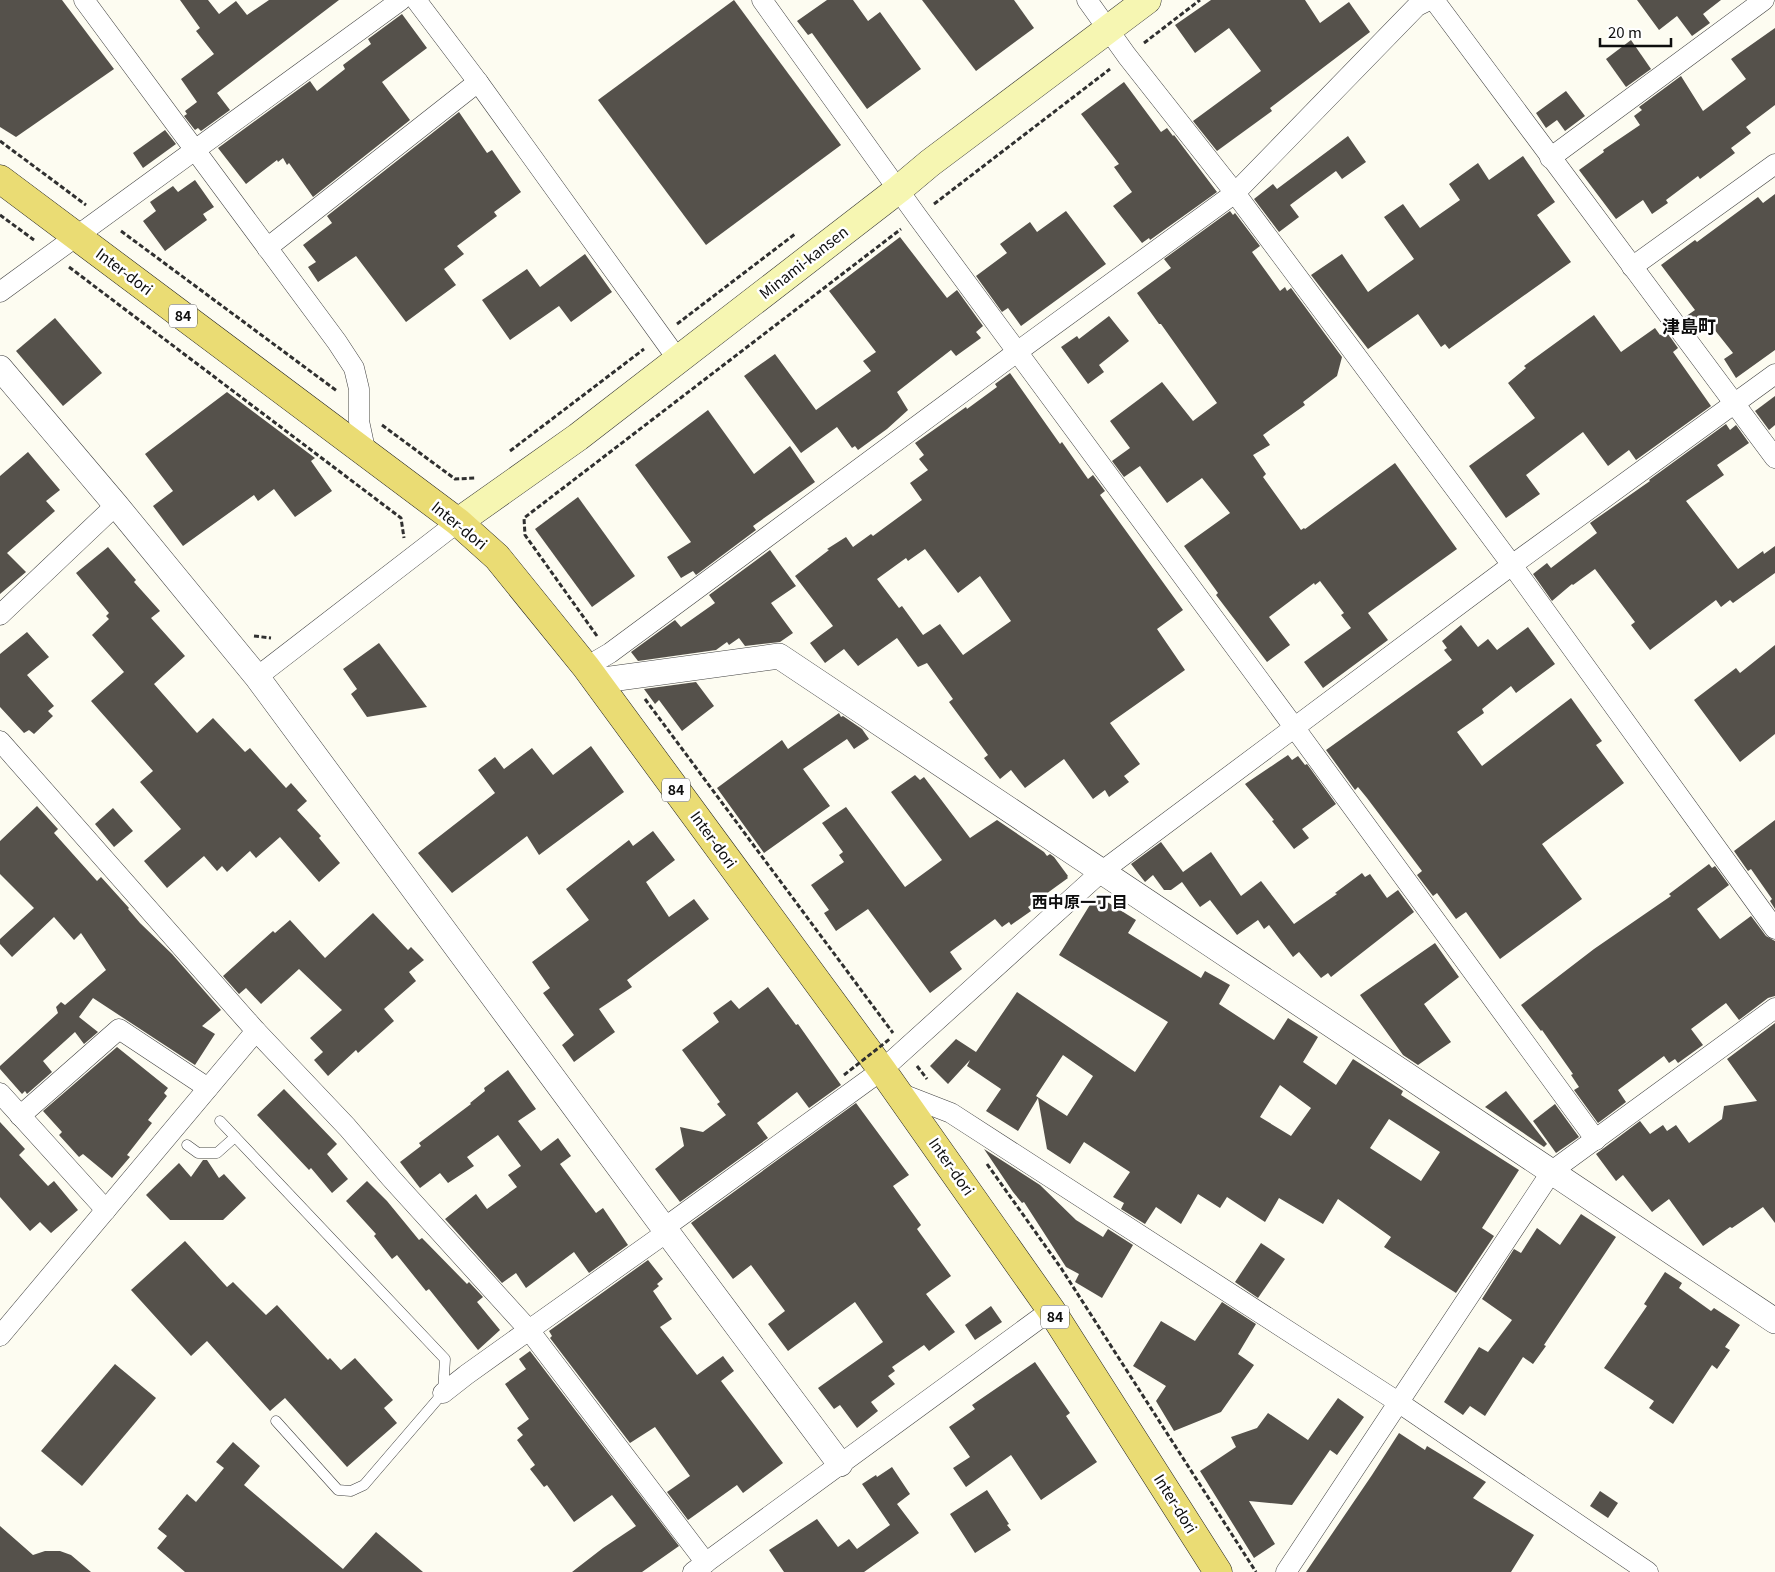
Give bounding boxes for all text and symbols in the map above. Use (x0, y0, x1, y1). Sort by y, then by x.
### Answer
scale bar (1600, 15, 1671, 47)
text: 20 m (1608, 21, 1642, 42)
street label: Minami-kansen (754, 221, 852, 303)
street label: Inter-dori (92, 243, 158, 299)
road number: 84 (169, 304, 197, 328)
district label: 津島町 (1662, 312, 1716, 338)
street label: Inter-dori (428, 496, 492, 554)
road number: 84 (662, 778, 690, 802)
street label: Inter-dori (686, 806, 742, 872)
district label: 西中原一丁目 (1032, 889, 1128, 913)
street label: Inter-dori (925, 1133, 980, 1199)
road number: 84 (1041, 1305, 1069, 1328)
street label: Inter-dori (1150, 1470, 1203, 1537)

